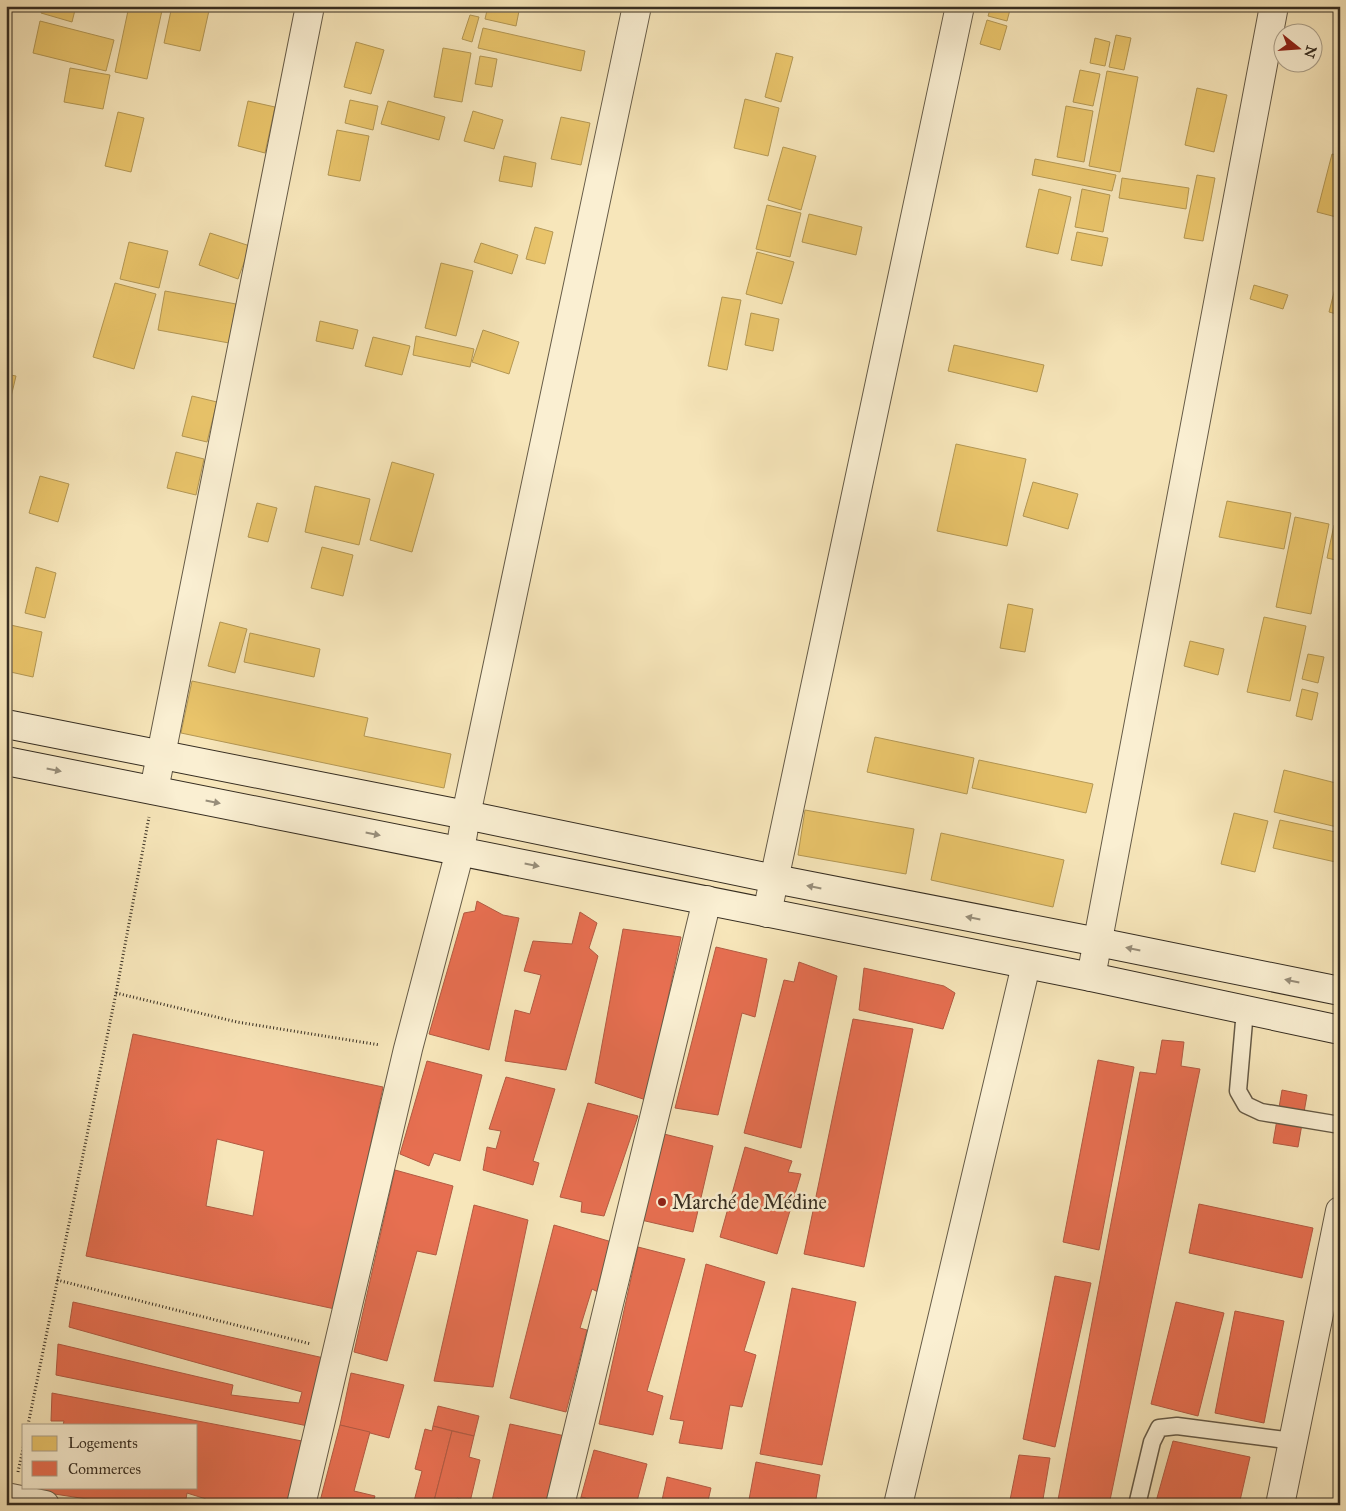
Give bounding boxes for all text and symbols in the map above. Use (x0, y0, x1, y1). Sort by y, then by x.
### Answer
north arrow (1274, 22, 1324, 72)
text: N (1300, 43, 1320, 60)
one-way arrow (46, 766, 62, 774)
one-way arrow (206, 798, 221, 806)
one-way arrow (365, 830, 380, 838)
one-way arrow (525, 862, 541, 870)
one-way arrow (805, 882, 821, 890)
one-way arrow (965, 913, 981, 921)
one-way arrow (1124, 944, 1140, 952)
one-way arrow (1284, 977, 1300, 985)
place label: Marché de Médine (672, 1190, 827, 1214)
marker: Marché de Médine (656, 1196, 668, 1208)
legend (22, 1424, 198, 1488)
text: Logements (68, 1434, 138, 1452)
text: Commerces (68, 1460, 141, 1478)

